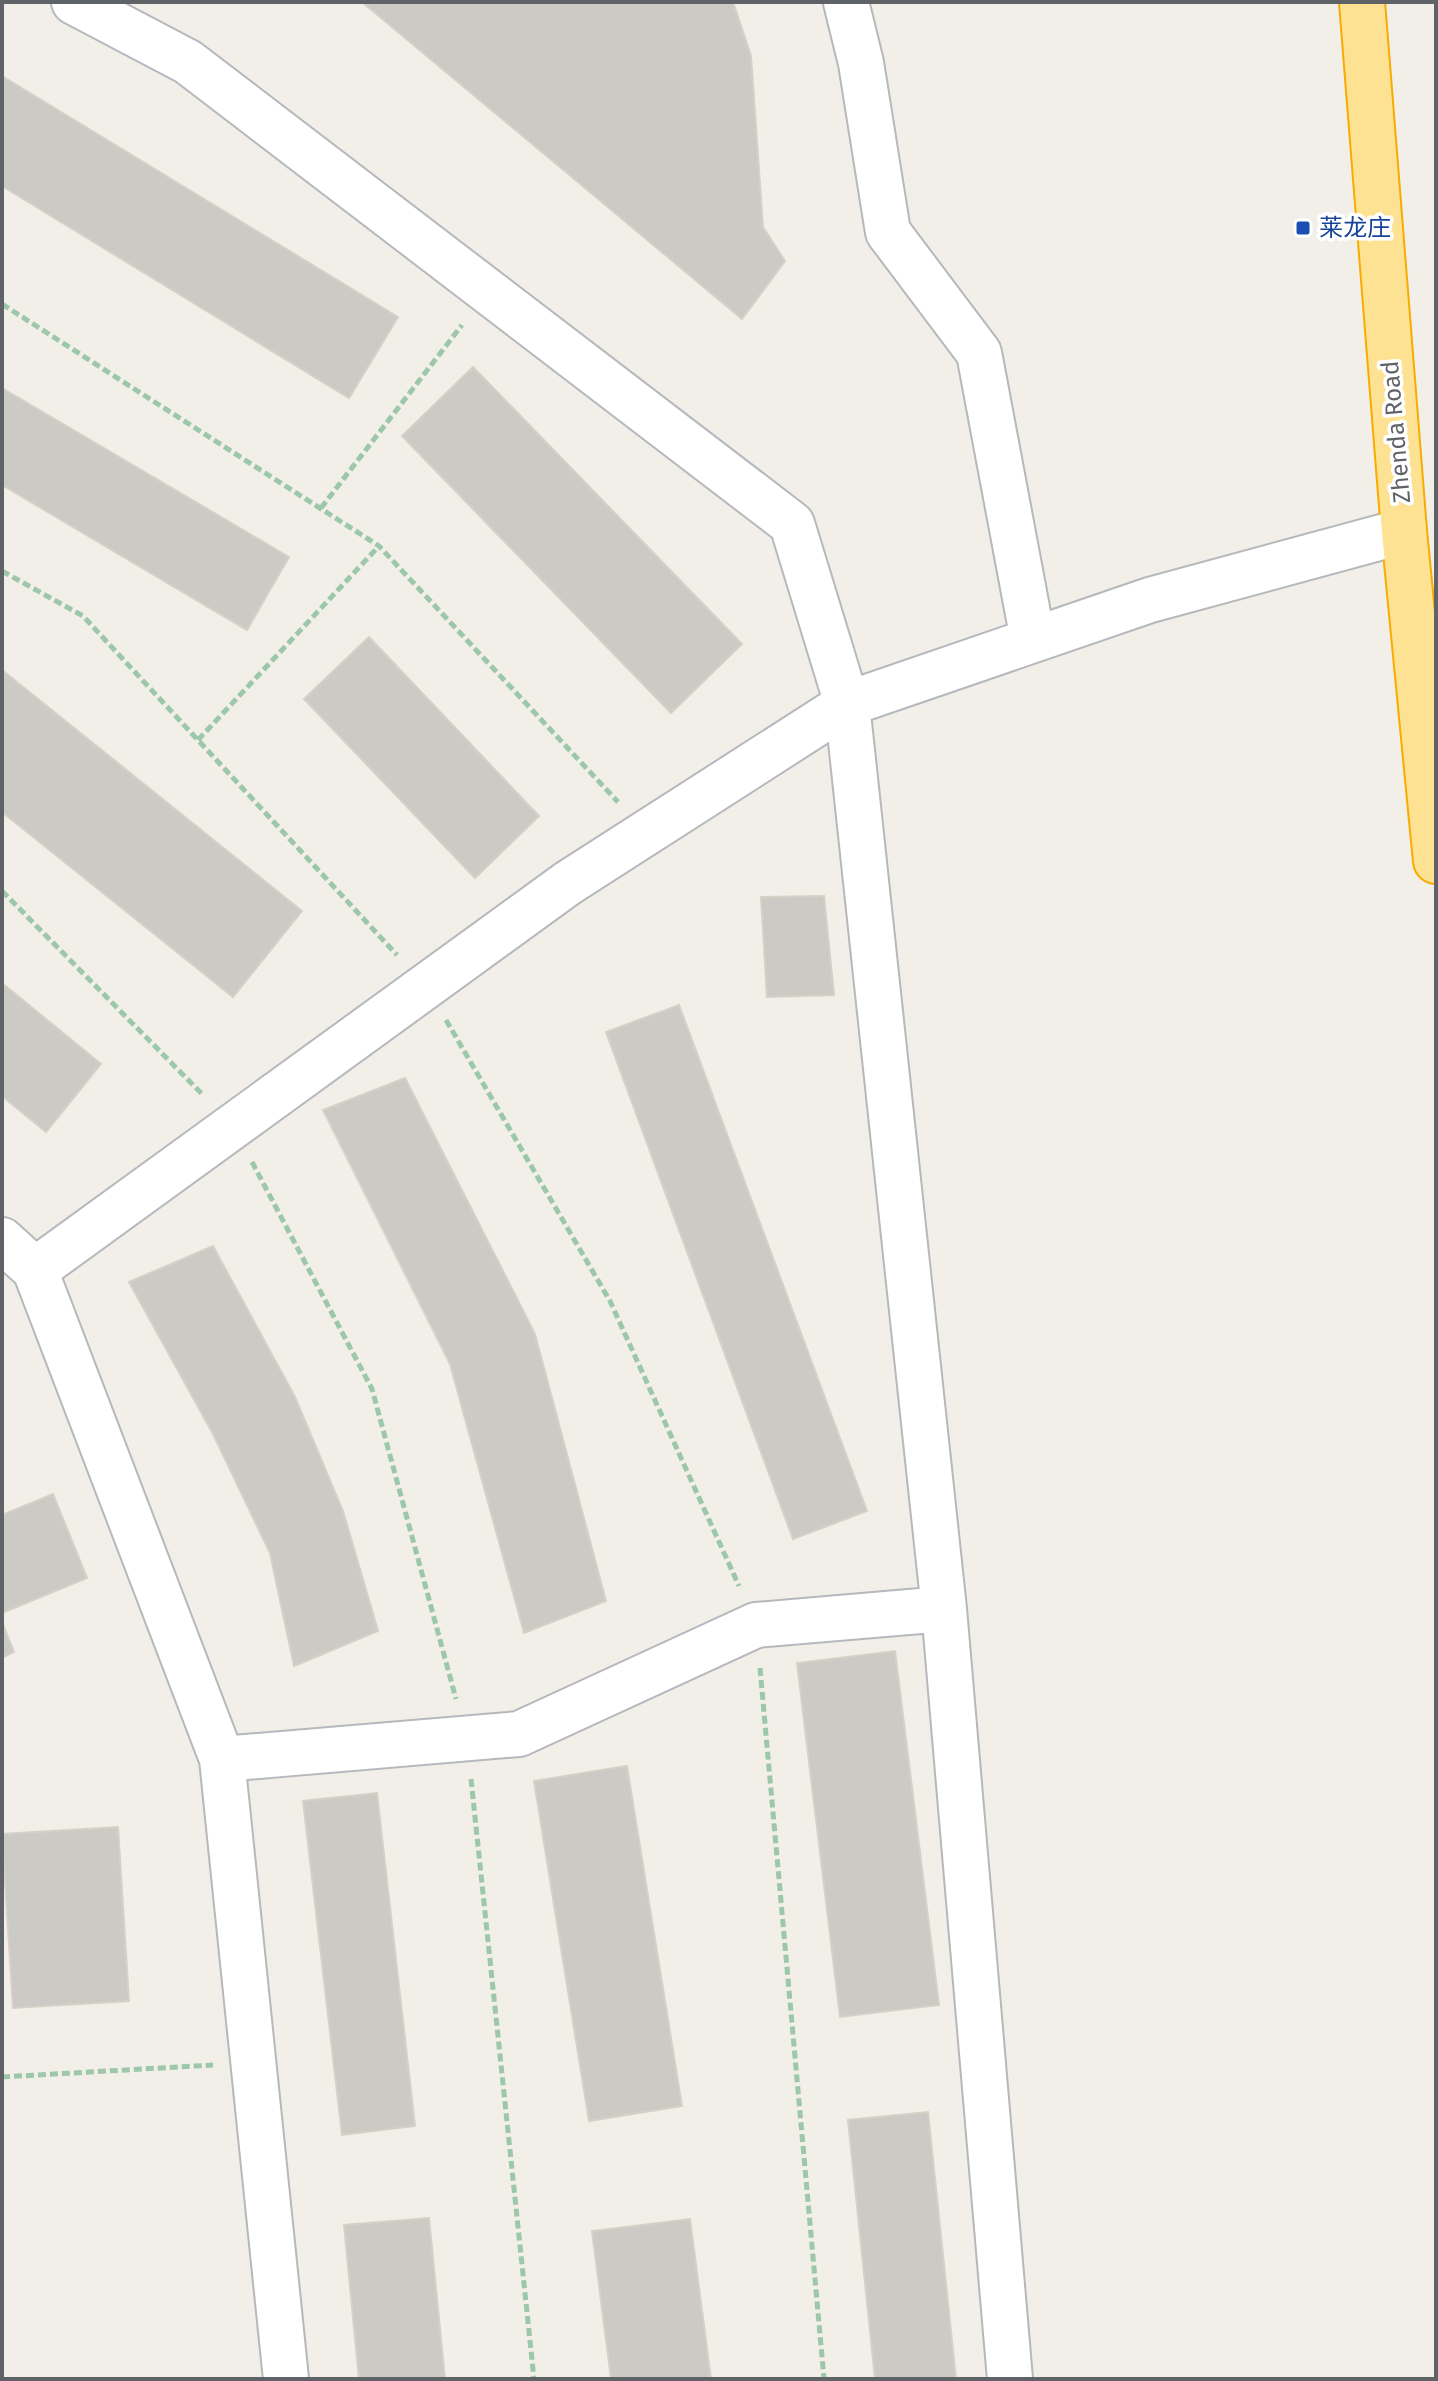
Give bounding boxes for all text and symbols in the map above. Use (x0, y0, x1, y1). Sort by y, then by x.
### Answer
place label: 莱龙庄 (1319, 214, 1391, 242)
marker: 莱龙庄 (1294, 219, 1312, 237)
street label: Zhenda Road (1376, 360, 1416, 504)

